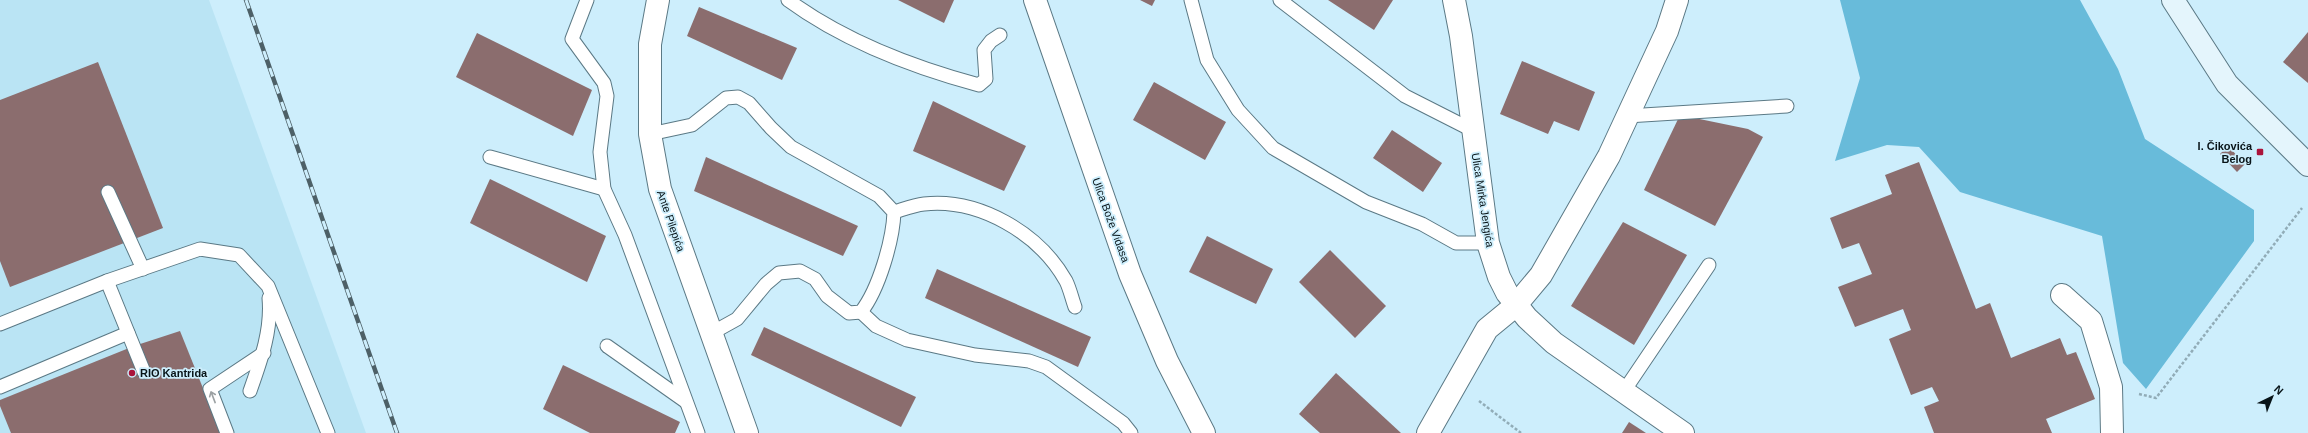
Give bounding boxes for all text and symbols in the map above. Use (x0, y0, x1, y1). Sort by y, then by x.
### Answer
place label: I. Čikovića Belog (2198, 140, 2253, 165)
marker: I. Čikovića Belog (2255, 147, 2265, 157)
street label: Ulica Mirka Jengića (1470, 152, 1497, 249)
street label: Ulica Bože Vidasa (1090, 176, 1132, 265)
street label: Ante Pilepića (655, 189, 687, 254)
place label: RIO Kantrida (140, 367, 208, 379)
marker: RIO Kantrida (127, 368, 137, 378)
north arrow (2252, 377, 2292, 417)
text: N (2272, 383, 2286, 397)
one-way arrow (209, 391, 217, 403)

